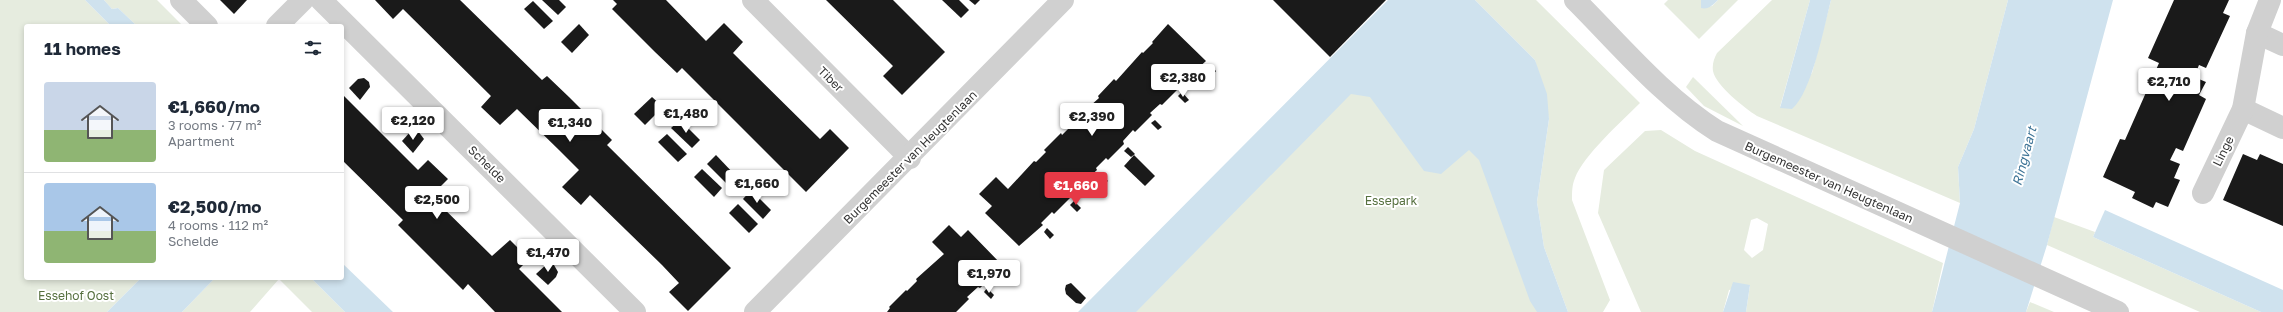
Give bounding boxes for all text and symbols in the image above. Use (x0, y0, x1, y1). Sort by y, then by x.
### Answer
icon: filters (302, 37, 324, 59)
text: 11 homes (44, 38, 121, 59)
street label: Tiber (815, 63, 847, 95)
pin: €2,380 (1150, 64, 1216, 98)
pin: €2,710 (2136, 68, 2202, 102)
text: €2,380 (1160, 69, 1206, 85)
text: €2,710 (2147, 73, 2191, 89)
street label: Burgemeester van Heugtenlaan (840, 87, 980, 227)
text: €1,660/mo (168, 96, 260, 117)
icon: home (76, 98, 124, 146)
pin: €1,480 (653, 100, 719, 134)
pin: €2,390 (1059, 103, 1125, 137)
text: €1,480 (664, 105, 708, 121)
pin: €2,120 (380, 107, 446, 141)
text: €2,390 (1069, 108, 1115, 124)
pin: €1,340 (537, 109, 603, 143)
text: €2,120 (391, 112, 435, 128)
text: €1,340 (548, 114, 592, 130)
text: 3 rooms · 77 m² (168, 117, 261, 133)
water label: Ringvaart (2008, 123, 2040, 187)
text: Apartment (168, 133, 235, 149)
street label: Linge (2209, 133, 2237, 169)
street label: Burgemeester van Heugtenlaan (1742, 138, 1916, 226)
street label: Schelde (465, 142, 509, 186)
pin: €1,660 (724, 170, 790, 204)
pin: €1,660 (1043, 172, 1109, 206)
text: €1,660 (735, 175, 779, 191)
text: €1,660 (1054, 177, 1098, 193)
pin: €2,500 (404, 186, 470, 220)
text: €2,500 (414, 191, 460, 207)
park label: Essepark (1365, 193, 1418, 208)
text: €2,500/mo (168, 196, 262, 217)
icon: home (76, 199, 124, 247)
text: 4 rooms · 112 m² (168, 217, 268, 233)
text: Schelde (168, 233, 219, 249)
pin: €1,470 (515, 239, 581, 273)
text: €1,470 (526, 244, 570, 260)
pin: €1,970 (956, 260, 1022, 294)
text: €1,970 (967, 265, 1011, 281)
park label: Essehof Oost (38, 288, 114, 303)

